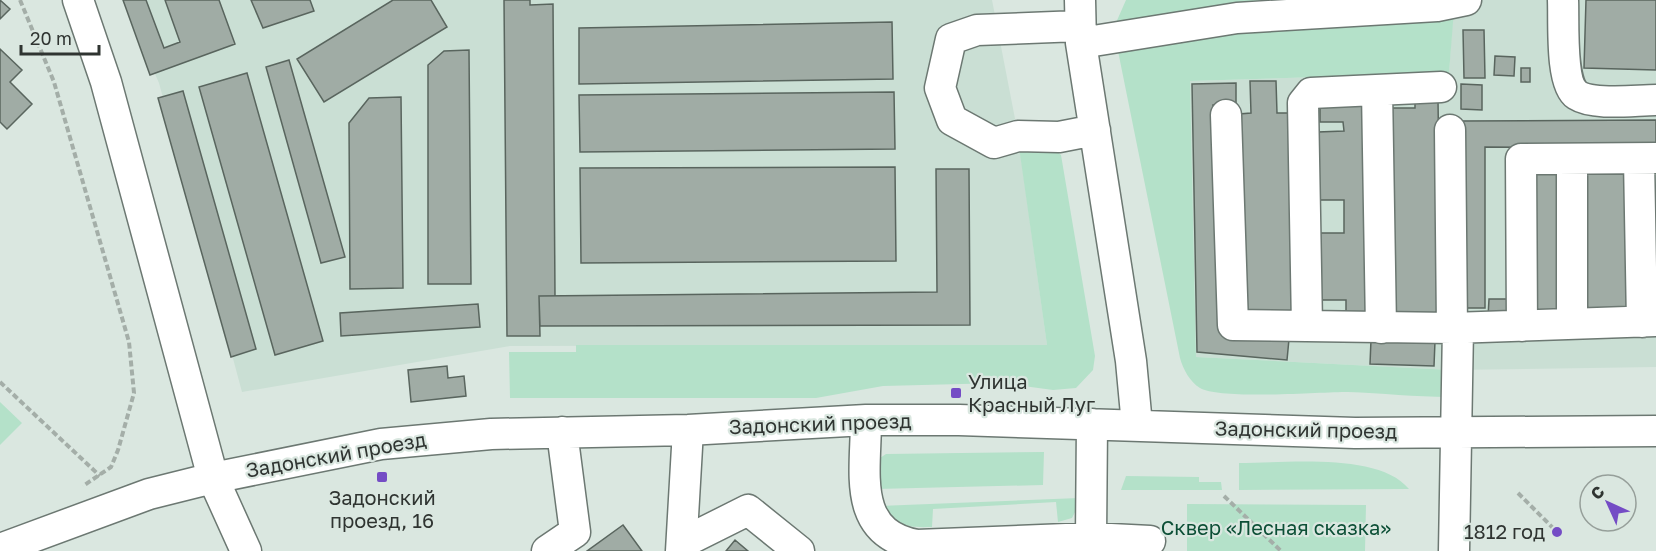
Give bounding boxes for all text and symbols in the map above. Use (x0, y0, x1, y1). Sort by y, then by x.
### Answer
scale bar (21, 18, 99, 56)
text: 20 m (30, 27, 72, 49)
place label: Улица Красный Луг (968, 369, 1095, 416)
marker: Улица Красный Луг (949, 386, 963, 400)
street label: Задонский проезд (728, 408, 912, 438)
street label: Задонский проезд (1214, 415, 1398, 443)
street label: Задонский проезд (244, 426, 428, 482)
marker: Задонский проезд, 16 (375, 470, 389, 484)
north arrow (1578, 473, 1638, 533)
text: С (1586, 481, 1608, 503)
place label: Задонский проезд, 16 (328, 485, 436, 532)
park label: Сквер «Лесная сказка» (1161, 515, 1391, 539)
place label: 1812 год (1464, 519, 1545, 543)
marker: 1812 год (1550, 525, 1564, 539)

